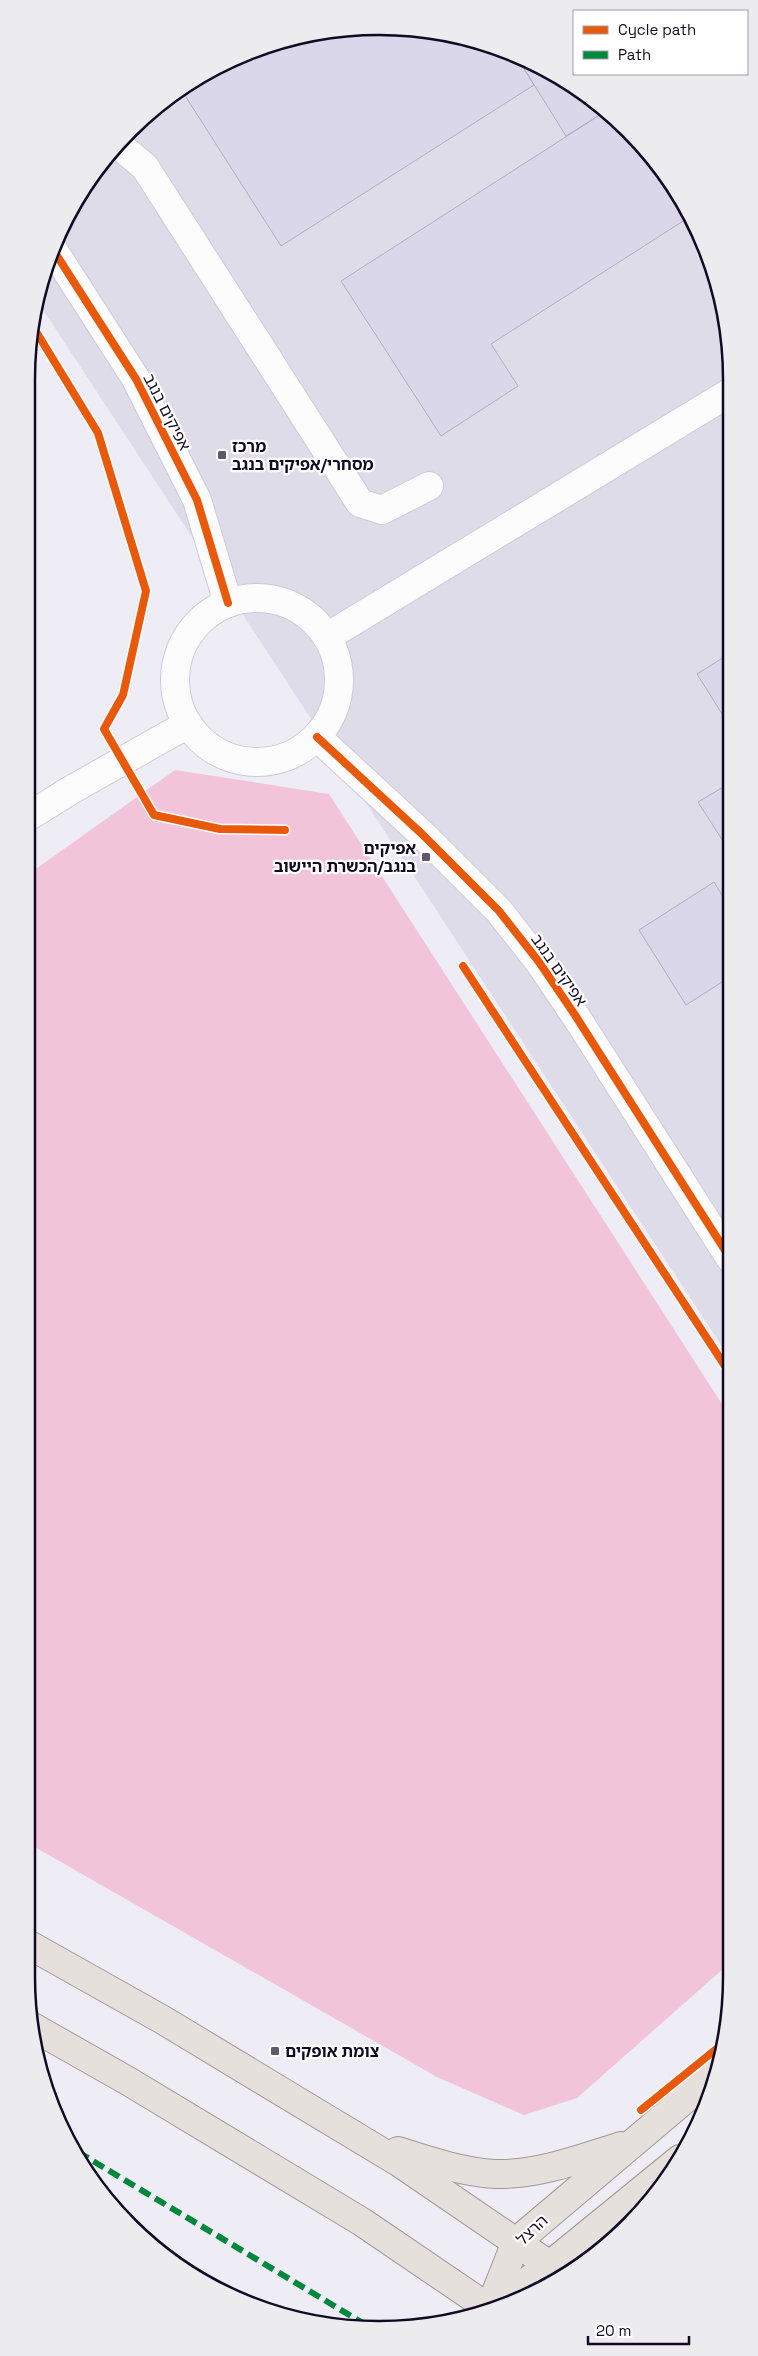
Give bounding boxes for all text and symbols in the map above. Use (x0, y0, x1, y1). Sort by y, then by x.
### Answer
legend (573, 10, 748, 75)
text: Cycle path (618, 20, 696, 39)
text: Path (618, 45, 651, 64)
street label: אפיקים בנגב (139, 370, 195, 454)
place label: מרכז מסחרי/אפיקים בנגב (232, 436, 374, 475)
marker: מרכז מסחרי/אפיקים בנגב (216, 449, 228, 461)
place label: אפיקים בנגב/הכשרת היישוב (274, 838, 416, 877)
marker: אפיקים בנגב/הכשרת היישוב (420, 851, 432, 863)
street label: אפיקים בנגב (526, 930, 592, 1010)
place label: צומת אופקים (285, 2041, 379, 2062)
marker: צומת אופקים (269, 2045, 281, 2057)
street label: הרצל (512, 2210, 552, 2250)
scale bar (588, 2314, 689, 2346)
text: 20 m (596, 2321, 631, 2340)

